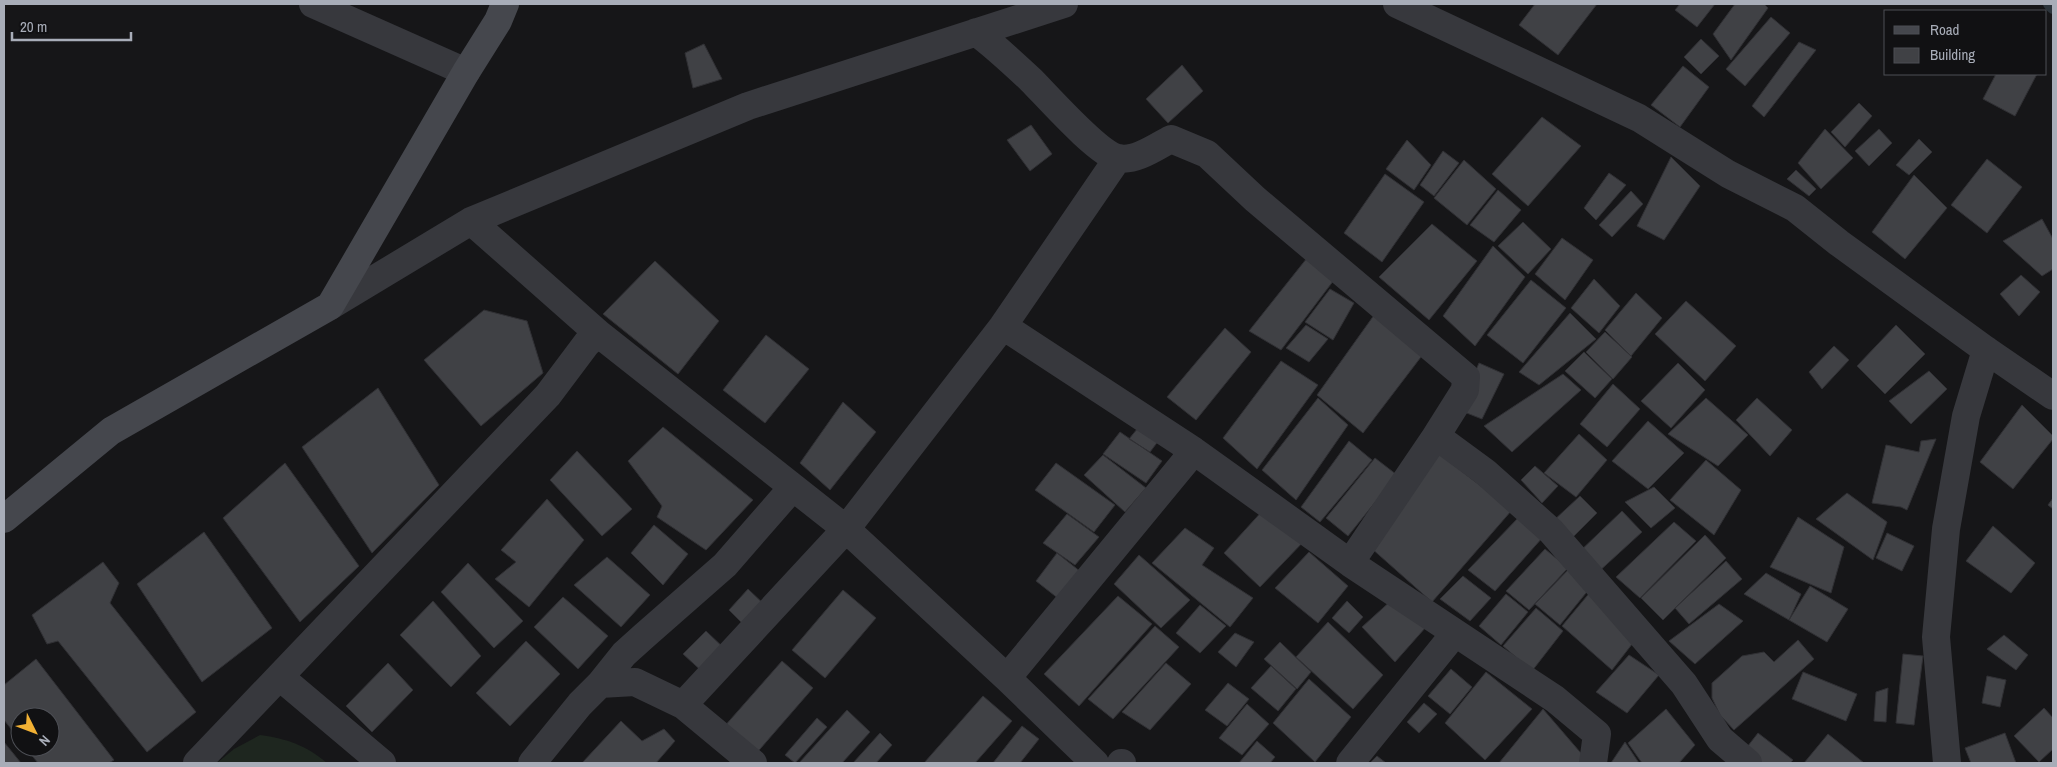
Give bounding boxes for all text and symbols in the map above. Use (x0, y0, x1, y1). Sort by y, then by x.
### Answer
scale bar (12, 10, 131, 42)
legend (1884, 10, 2047, 75)
text: 20 m (20, 16, 47, 37)
text: Road (1930, 19, 1959, 40)
text: Building (1930, 44, 1975, 65)
north arrow (10, 707, 60, 757)
text: N (35, 732, 54, 750)

